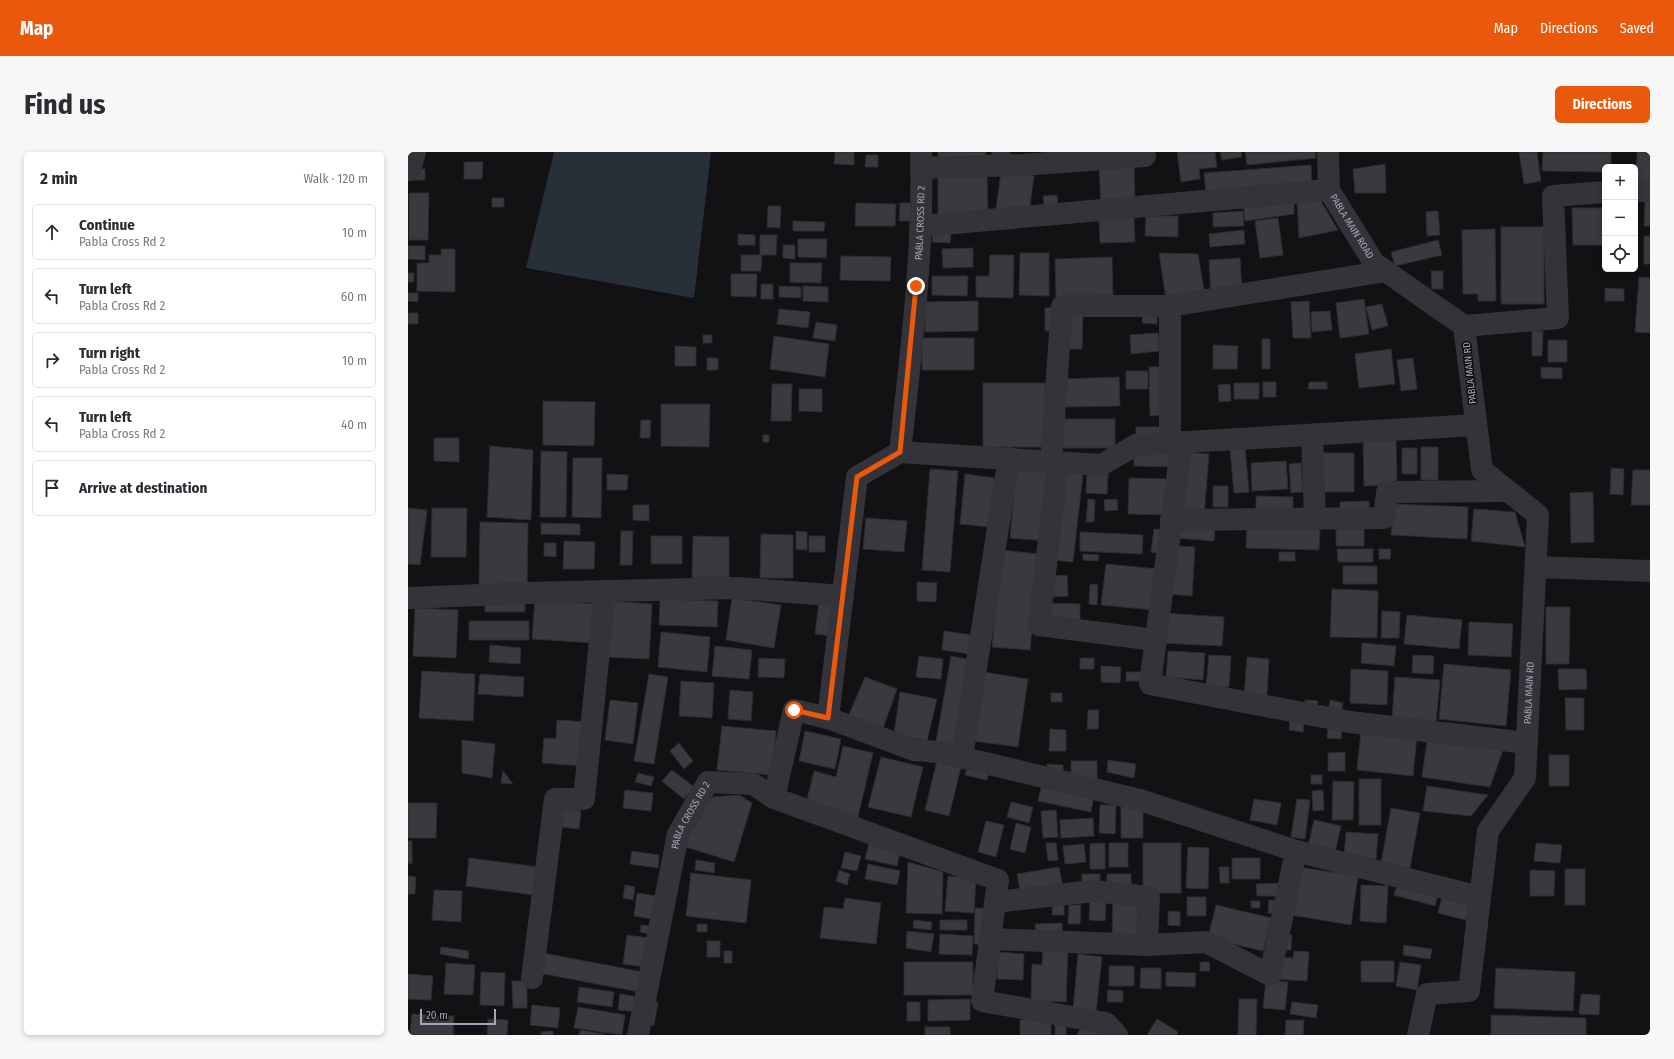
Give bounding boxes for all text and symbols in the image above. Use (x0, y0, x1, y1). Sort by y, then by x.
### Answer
text: Map (20, 17, 53, 40)
text: Map (1494, 20, 1518, 37)
text: Directions (1540, 20, 1598, 37)
text: Saved (1620, 20, 1654, 37)
button: Directions (1555, 86, 1650, 123)
text: Find us (24, 88, 106, 121)
map controls (1602, 164, 1638, 272)
button: + (1602, 164, 1638, 200)
text: 2 min (40, 168, 78, 189)
text: Walk · 120 m (303, 171, 368, 186)
street label: PABLA CROSS RD 2 (913, 185, 927, 260)
street label: PABLA MAIN ROAD (1327, 192, 1376, 261)
button: − (1602, 200, 1638, 236)
text: Continue (79, 216, 135, 234)
icon: ahead (41, 221, 63, 243)
text: 10 m (342, 225, 367, 240)
text: Pabla Cross Rd 2 (79, 234, 165, 249)
button: locate (1602, 236, 1638, 272)
route end (907, 277, 925, 295)
text: Turn left (79, 280, 132, 298)
icon: left (41, 285, 63, 307)
text: 60 m (341, 289, 367, 304)
text: Pabla Cross Rd 2 (79, 298, 165, 313)
street label: PABLA MAIN RD (1461, 341, 1479, 404)
text: Turn right (79, 344, 140, 362)
icon: right (41, 349, 63, 371)
text: 10 m (342, 353, 367, 368)
text: Pabla Cross Rd 2 (79, 362, 165, 377)
text: Turn left (79, 408, 132, 426)
icon: left (41, 413, 63, 435)
text: 40 m (341, 417, 367, 432)
text: Pabla Cross Rd 2 (79, 426, 165, 441)
icon: arrive (41, 477, 63, 499)
text: Arrive at destination (79, 479, 207, 497)
street label: PABLA MAIN RD (1522, 661, 1537, 724)
route start (785, 701, 803, 719)
street label: PABLA CROSS RD 2 (669, 779, 713, 850)
scale bar (420, 1007, 496, 1026)
text: 20 m (426, 1009, 448, 1022)

